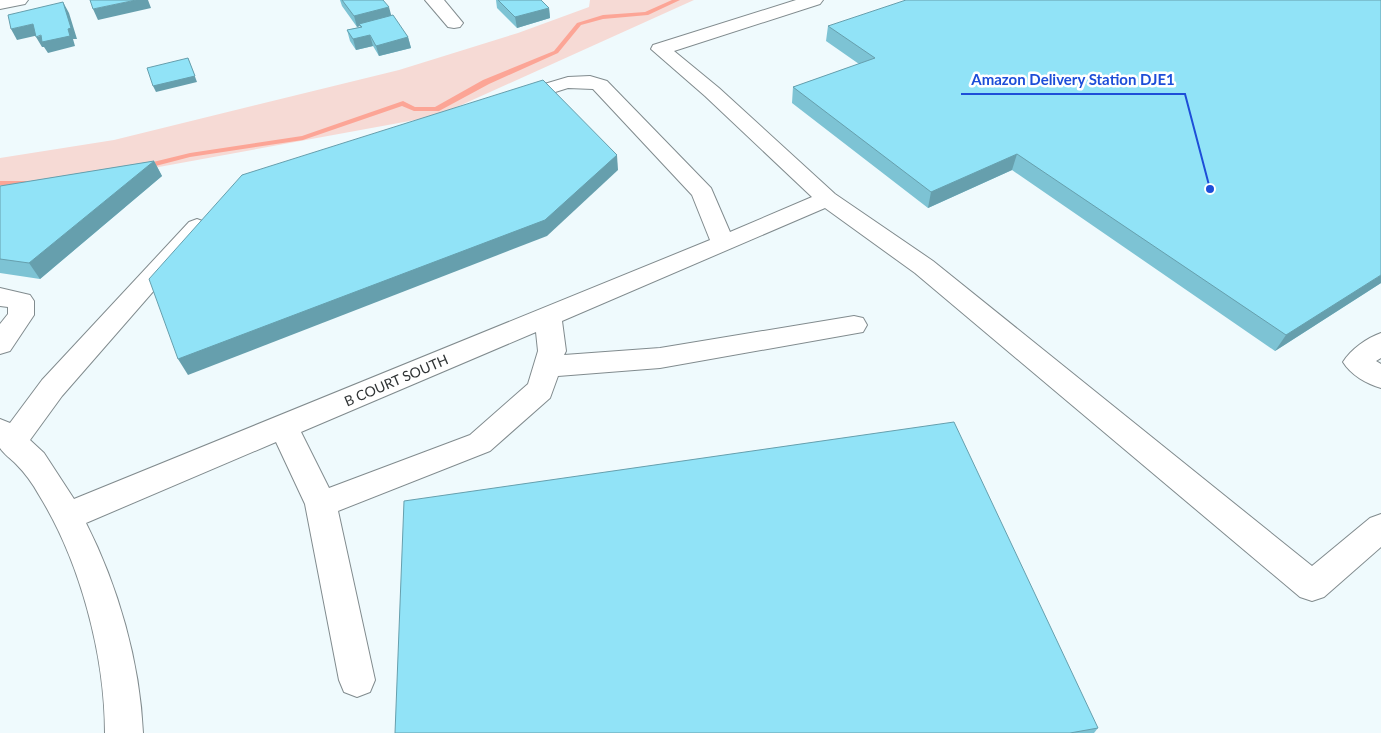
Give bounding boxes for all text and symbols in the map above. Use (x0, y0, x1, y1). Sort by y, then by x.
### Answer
callout: Amazon Delivery Station DJE1 (961, 64, 1185, 94)
text: Amazon Delivery Station DJE1 (970, 70, 1175, 88)
street label: B COURT SOUTH (341, 350, 451, 410)

